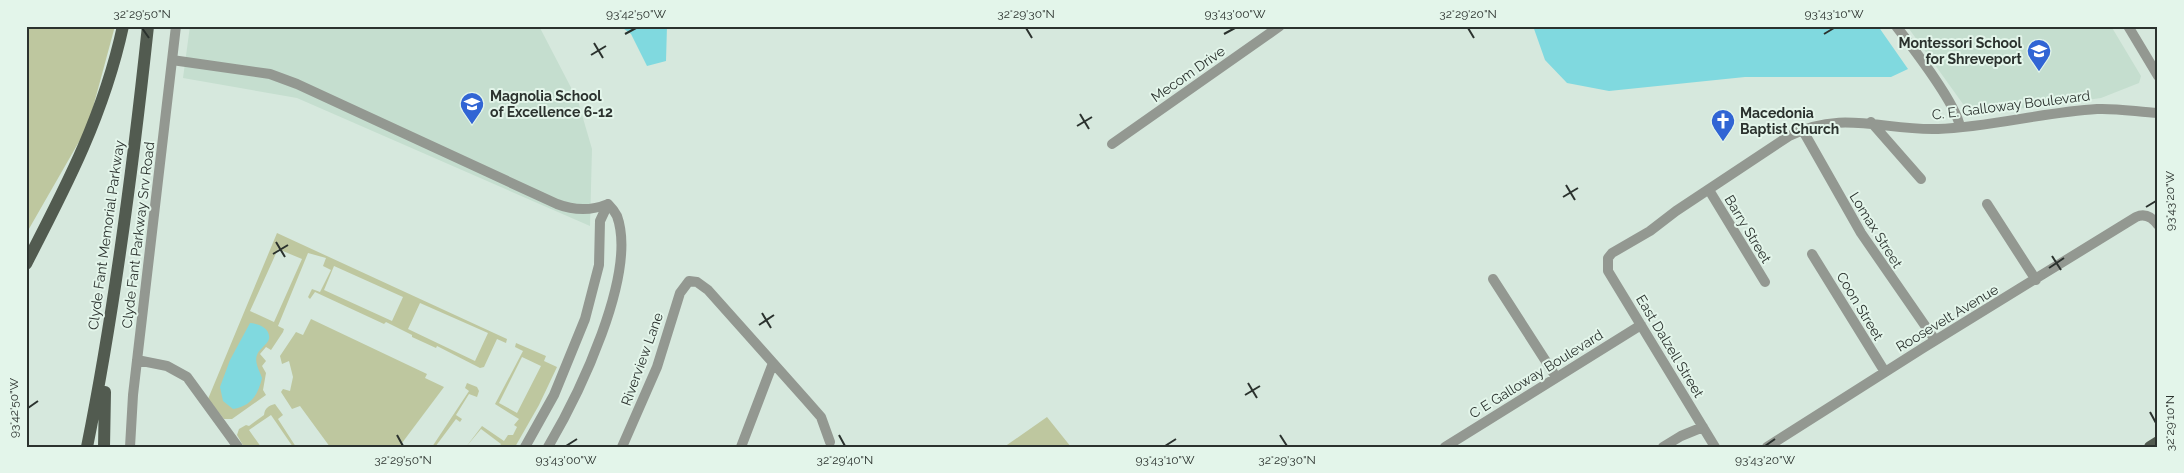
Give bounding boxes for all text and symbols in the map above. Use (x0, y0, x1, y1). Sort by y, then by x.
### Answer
text: 32°29'50"N (113, 7, 171, 21)
text: 93°42'50"W (606, 7, 667, 21)
text: 32°29'30"N (997, 7, 1055, 21)
text: 93°43'00"W (1204, 7, 1266, 21)
text: 32°29'20"N (1439, 7, 1497, 21)
text: 93°43'10"W (1804, 7, 1864, 21)
place label: Montessori School for Shreveport (1898, 35, 2023, 67)
school or university icon: Montessori School for Shreveport (2026, 38, 2052, 72)
street label: Mecom Drive (1148, 43, 1228, 105)
street label: C. E. Galloway Boulevard (1931, 87, 2091, 123)
place label: Magnolia School of Excellence 6-12 (490, 88, 613, 120)
school or university icon: Magnolia School of Excellence 6-12 (459, 91, 485, 125)
place label: Macedonia Baptist Church (1740, 105, 1839, 137)
church icon: Macedonia Baptist Church (1710, 108, 1736, 142)
street label: Clyde Fant Memorial Parkway (85, 139, 127, 331)
street label: Clyde Fant Parkway Srv Road (119, 141, 157, 329)
text: 93°43'20"W (2163, 170, 2177, 231)
street label: Lomax Street (1846, 189, 1906, 271)
street label: Barry Street (1721, 192, 1775, 266)
street label: Coon Street (1833, 269, 1887, 343)
street label: Roosevelt Avenue (1893, 281, 2001, 355)
street label: East Dalzell Street (1633, 292, 1707, 401)
street label: Riverview Lane (618, 310, 666, 408)
street label: C E Galloway Boulevard (1466, 326, 1606, 422)
text: 93°42'50"W (7, 377, 21, 438)
text: 32°29'10"N (2163, 395, 2177, 451)
text: 32°29'50"N (374, 453, 432, 467)
text: 93°43'00"W (535, 453, 597, 467)
text: 32°29'40"N (817, 453, 873, 467)
text: 93°43'10"W (1135, 453, 1195, 467)
text: 32°29'30"N (1258, 453, 1316, 467)
text: 93°43'20"W (1735, 453, 1796, 467)

